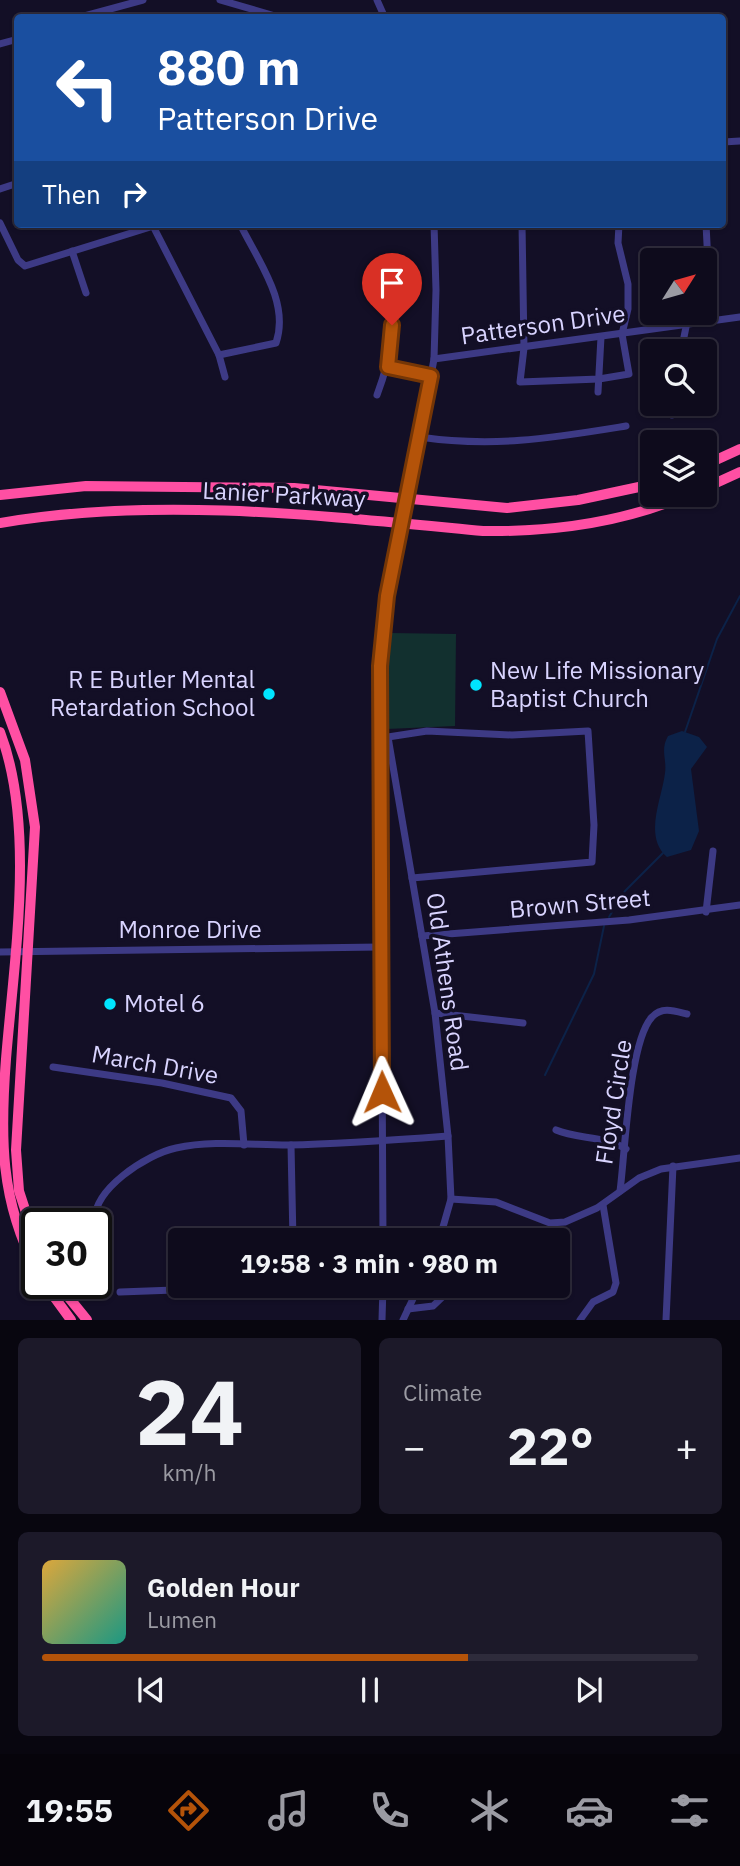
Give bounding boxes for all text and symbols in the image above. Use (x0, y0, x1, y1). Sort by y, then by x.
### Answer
text: 880 m (157, 35, 301, 98)
icon: left (42, 42, 133, 133)
text: Patterson Drive (157, 97, 378, 139)
icon: right (115, 175, 153, 213)
text: Then (42, 177, 101, 211)
north arrow (640, 248, 718, 326)
map controls (640, 248, 717, 507)
pin (362, 253, 422, 325)
icon: arrive (373, 264, 411, 302)
street label: Patterson Drive (459, 297, 627, 351)
button: search (640, 339, 717, 416)
button: layers (640, 430, 717, 507)
street label: Lanier Parkway (202, 474, 367, 514)
place label: New Life Missionary Baptist Church (490, 654, 704, 714)
place label: R E Butler Mental Retardation School (50, 663, 255, 723)
marker: New Life Missionary Baptist Church (468, 677, 484, 693)
marker: R E Butler Mental Retardation School (261, 686, 277, 702)
street label: Brown Street (508, 881, 652, 925)
street label: Old Athens Road (420, 891, 476, 1073)
street label: Monroe Drive (118, 913, 262, 945)
place label: Motel 6 (124, 987, 205, 1019)
marker: Motel 6 (102, 996, 118, 1012)
street label: March Drive (89, 1037, 221, 1091)
street label: Floyd Circle (587, 1037, 639, 1167)
position arrow (345, 1055, 419, 1129)
speed limit sign: 30 (21, 1208, 112, 1299)
text: 19:58 · 3 min · 980 m (240, 1246, 498, 1280)
text: 24 (135, 1352, 244, 1470)
text: Climate (403, 1377, 482, 1407)
text: 22° (507, 1412, 594, 1479)
text: − (403, 1422, 426, 1471)
text: + (675, 1422, 698, 1471)
text: km/h (162, 1457, 217, 1487)
text: Golden Hour (147, 1570, 300, 1604)
text: Lumen (147, 1604, 217, 1634)
icon: previous (132, 1671, 170, 1709)
icon: pause (351, 1671, 389, 1709)
icon: next (570, 1671, 608, 1709)
icon: directions (164, 1786, 213, 1835)
icon: music (264, 1786, 313, 1835)
icon: phone (365, 1786, 414, 1835)
icon: climate (465, 1786, 514, 1835)
icon: car (565, 1786, 614, 1835)
icon: filters (665, 1786, 714, 1835)
text: 19:55 (26, 1789, 113, 1831)

